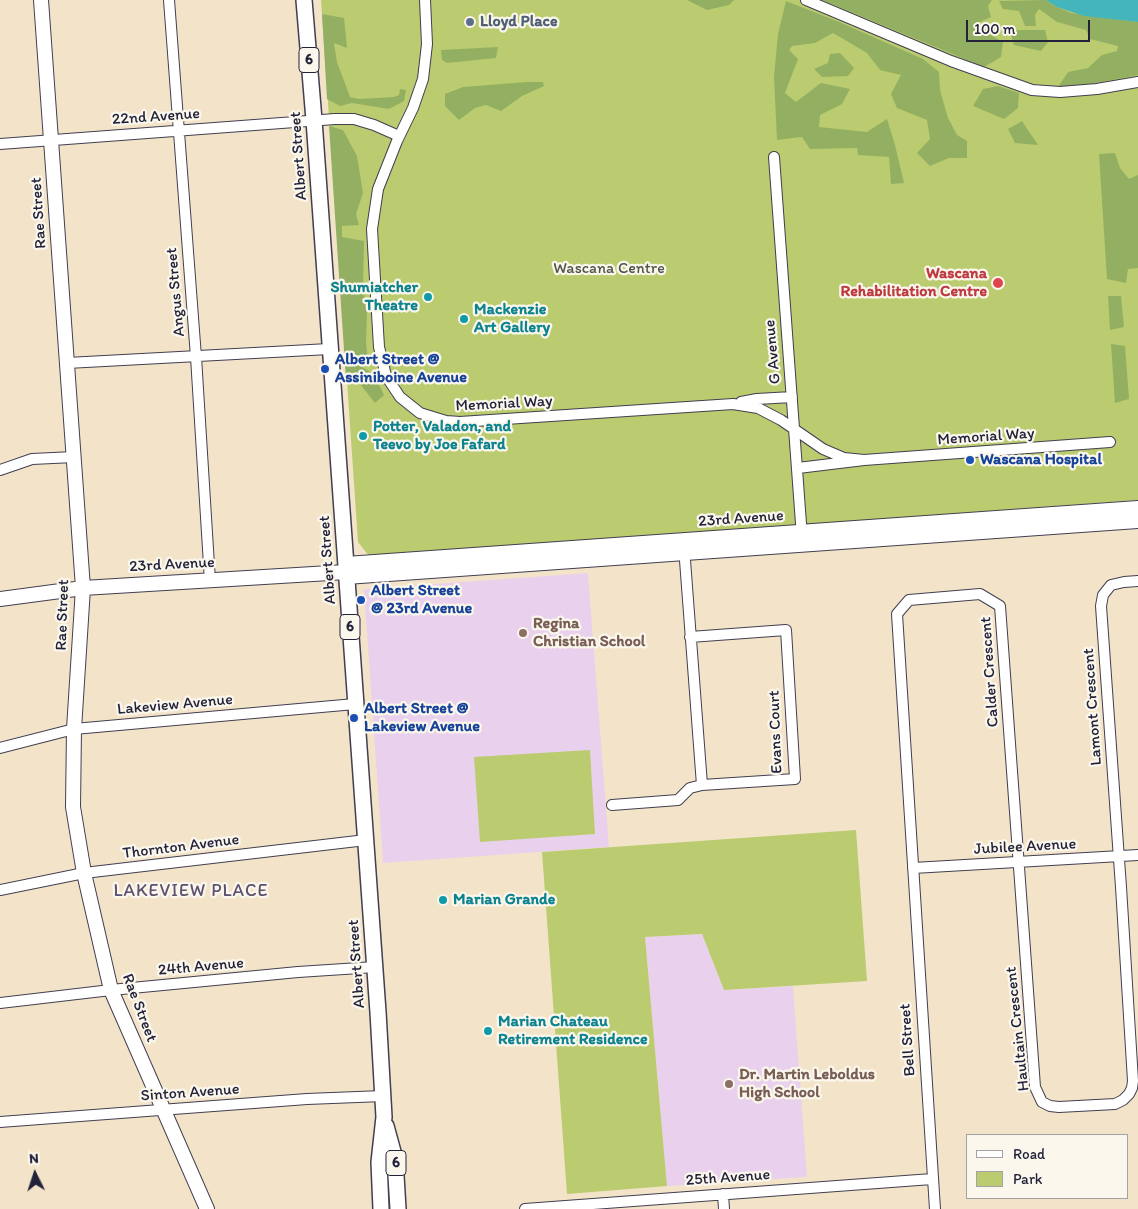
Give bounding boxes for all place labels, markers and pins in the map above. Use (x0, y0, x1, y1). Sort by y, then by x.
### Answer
place label: Lloyd Place (480, 12, 557, 32)
marker: Lloyd Place (464, 16, 476, 28)
place label: Wascana Rehabilitation Centre (841, 264, 987, 302)
marker: Wascana Rehabilitation Centre (991, 276, 1005, 290)
place label: Shumiatcher Theatre (331, 278, 418, 316)
marker: Shumiatcher Theatre (422, 291, 434, 303)
place label: Mackenzie Art Gallery (474, 300, 550, 338)
marker: Mackenzie Art Gallery (458, 313, 470, 325)
place label: Albert Street @ Assiniboine Avenue (335, 350, 467, 388)
marker: Albert Street @ Assiniboine Avenue (319, 363, 331, 375)
place label: Potter, Valadon, and Teevo by Joe Fafard (373, 417, 511, 455)
marker: Potter, Valadon, and Teevo by Joe Fafard (357, 430, 369, 442)
place label: Wascana Hospital (980, 450, 1102, 470)
marker: Wascana Hospital (964, 454, 976, 466)
place label: Albert Street @ 23rd Avenue (371, 581, 472, 619)
marker: Albert Street @ 23rd Avenue (355, 594, 367, 606)
place label: Regina Christian School (533, 614, 645, 652)
marker: Regina Christian School (517, 627, 529, 639)
place label: Albert Street @ Lakeview Avenue (364, 699, 480, 737)
marker: Albert Street @ Lakeview Avenue (348, 712, 360, 724)
place label: Marian Grande (453, 890, 555, 910)
marker: Marian Grande (437, 894, 449, 906)
place label: Marian Chateau Retirement Residence (498, 1012, 648, 1050)
marker: Marian Chateau Retirement Residence (482, 1025, 494, 1037)
place label: Dr. Martin Leboldus High School (739, 1065, 875, 1103)
marker: Dr. Martin Leboldus High School (723, 1078, 735, 1090)

